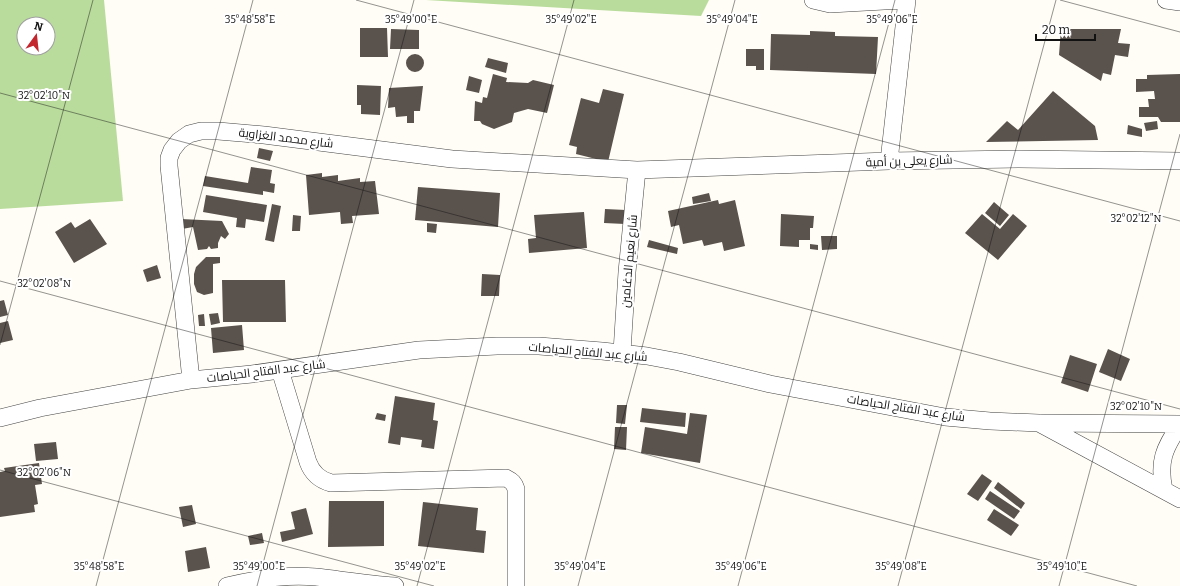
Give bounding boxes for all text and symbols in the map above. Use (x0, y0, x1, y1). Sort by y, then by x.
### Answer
text: 35°48'58"E (225, 14, 275, 26)
text: 35°49'00"E (385, 14, 437, 26)
text: 35°49'02"E (545, 14, 597, 26)
text: 35°49'04"E (706, 14, 758, 26)
text: 35°49'06"E (866, 14, 918, 26)
north arrow (16, 16, 56, 56)
scale bar (1036, 16, 1095, 42)
text: N (33, 19, 45, 34)
text: 20 m (1042, 23, 1071, 37)
text: 32°02'10"N (18, 90, 70, 102)
street label: شارع محمد الغزاوية (238, 125, 334, 152)
street label: شارع يعلى بن أمية (865, 151, 953, 171)
text: 32°02'12"N (1110, 213, 1162, 225)
street label: شارع نعيم الدغامين (618, 214, 641, 308)
text: 32°02'08"N (17, 278, 71, 290)
street label: شارع عبد الفتاح الحياصات (528, 340, 648, 365)
street label: شارع عبد الفتاح الحياصات (206, 357, 326, 386)
street label: شارع عبد الفتاح الحياصات (846, 392, 966, 425)
text: 32°02'10"N (1110, 401, 1162, 413)
text: 32°02'06"N (17, 467, 71, 479)
text: 35°48'58"E (74, 561, 124, 573)
text: 35°49'00"E (233, 561, 285, 573)
text: 35°49'02"E (394, 561, 446, 573)
text: 35°49'04"E (554, 561, 606, 573)
text: 35°49'06"E (715, 561, 767, 573)
text: 35°49'08"E (875, 561, 927, 573)
text: 35°49'10"E (1037, 561, 1087, 573)

